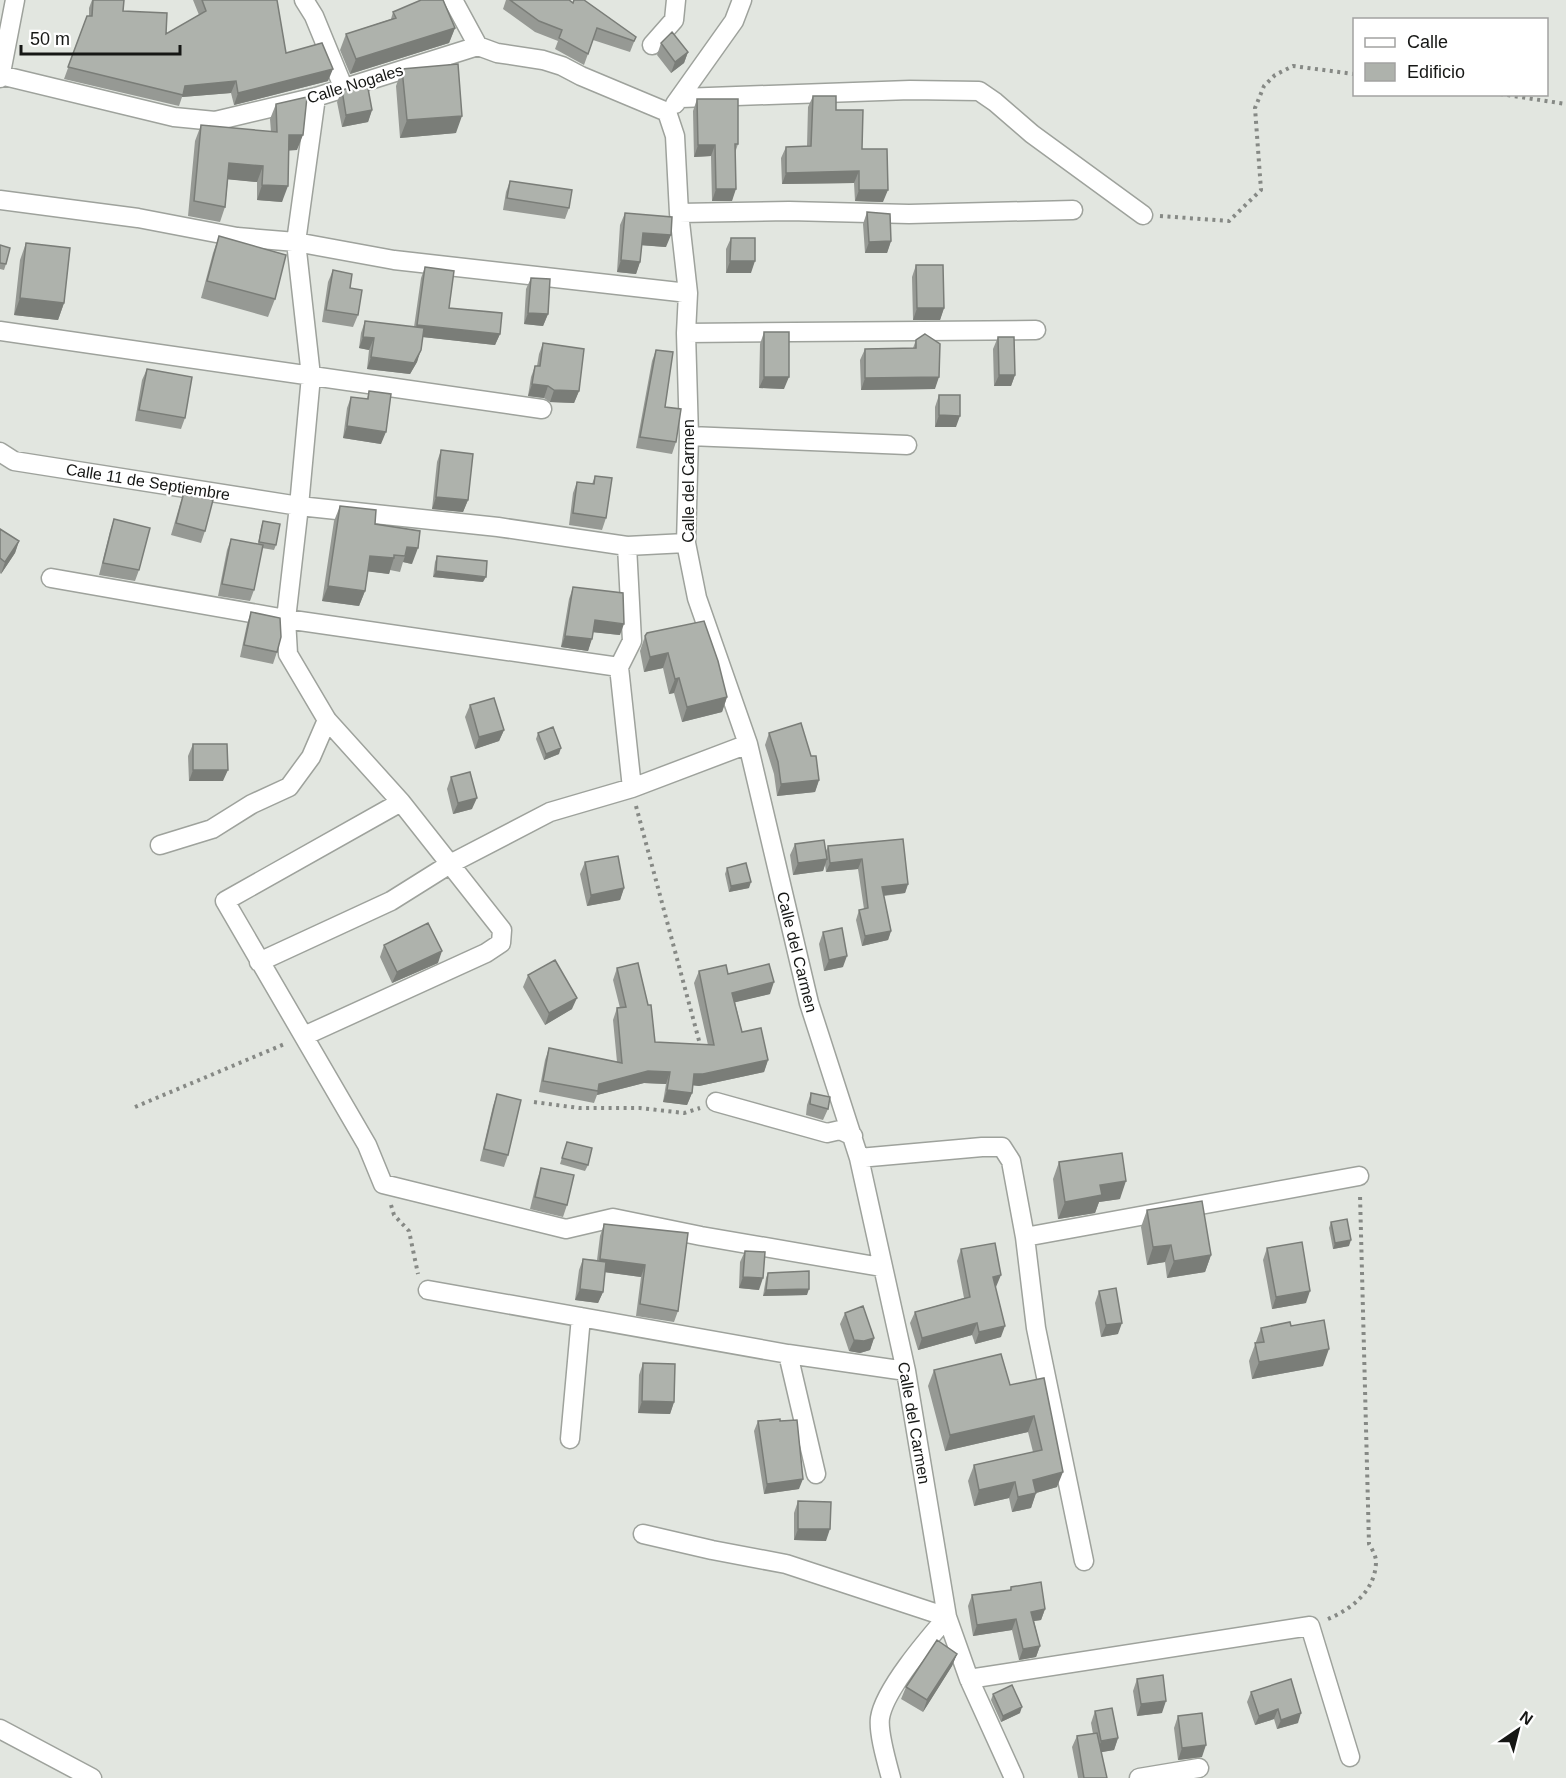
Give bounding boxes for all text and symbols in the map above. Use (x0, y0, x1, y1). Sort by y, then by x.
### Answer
scale bar (21, 18, 180, 56)
legend (1353, 18, 1548, 96)
text: 50 m (30, 29, 70, 49)
text: Calle (1407, 32, 1448, 52)
street label: Calle Nogales (305, 61, 405, 107)
text: Edificio (1407, 62, 1465, 82)
street label: Calle del Carmen (680, 419, 697, 543)
street label: Calle 11 de Septiembre (65, 461, 231, 503)
street label: Calle del Carmen (774, 890, 820, 1014)
street label: Calle del Carmen (895, 1361, 933, 1485)
north arrow (1488, 1700, 1548, 1760)
text: N (1517, 1708, 1536, 1728)

